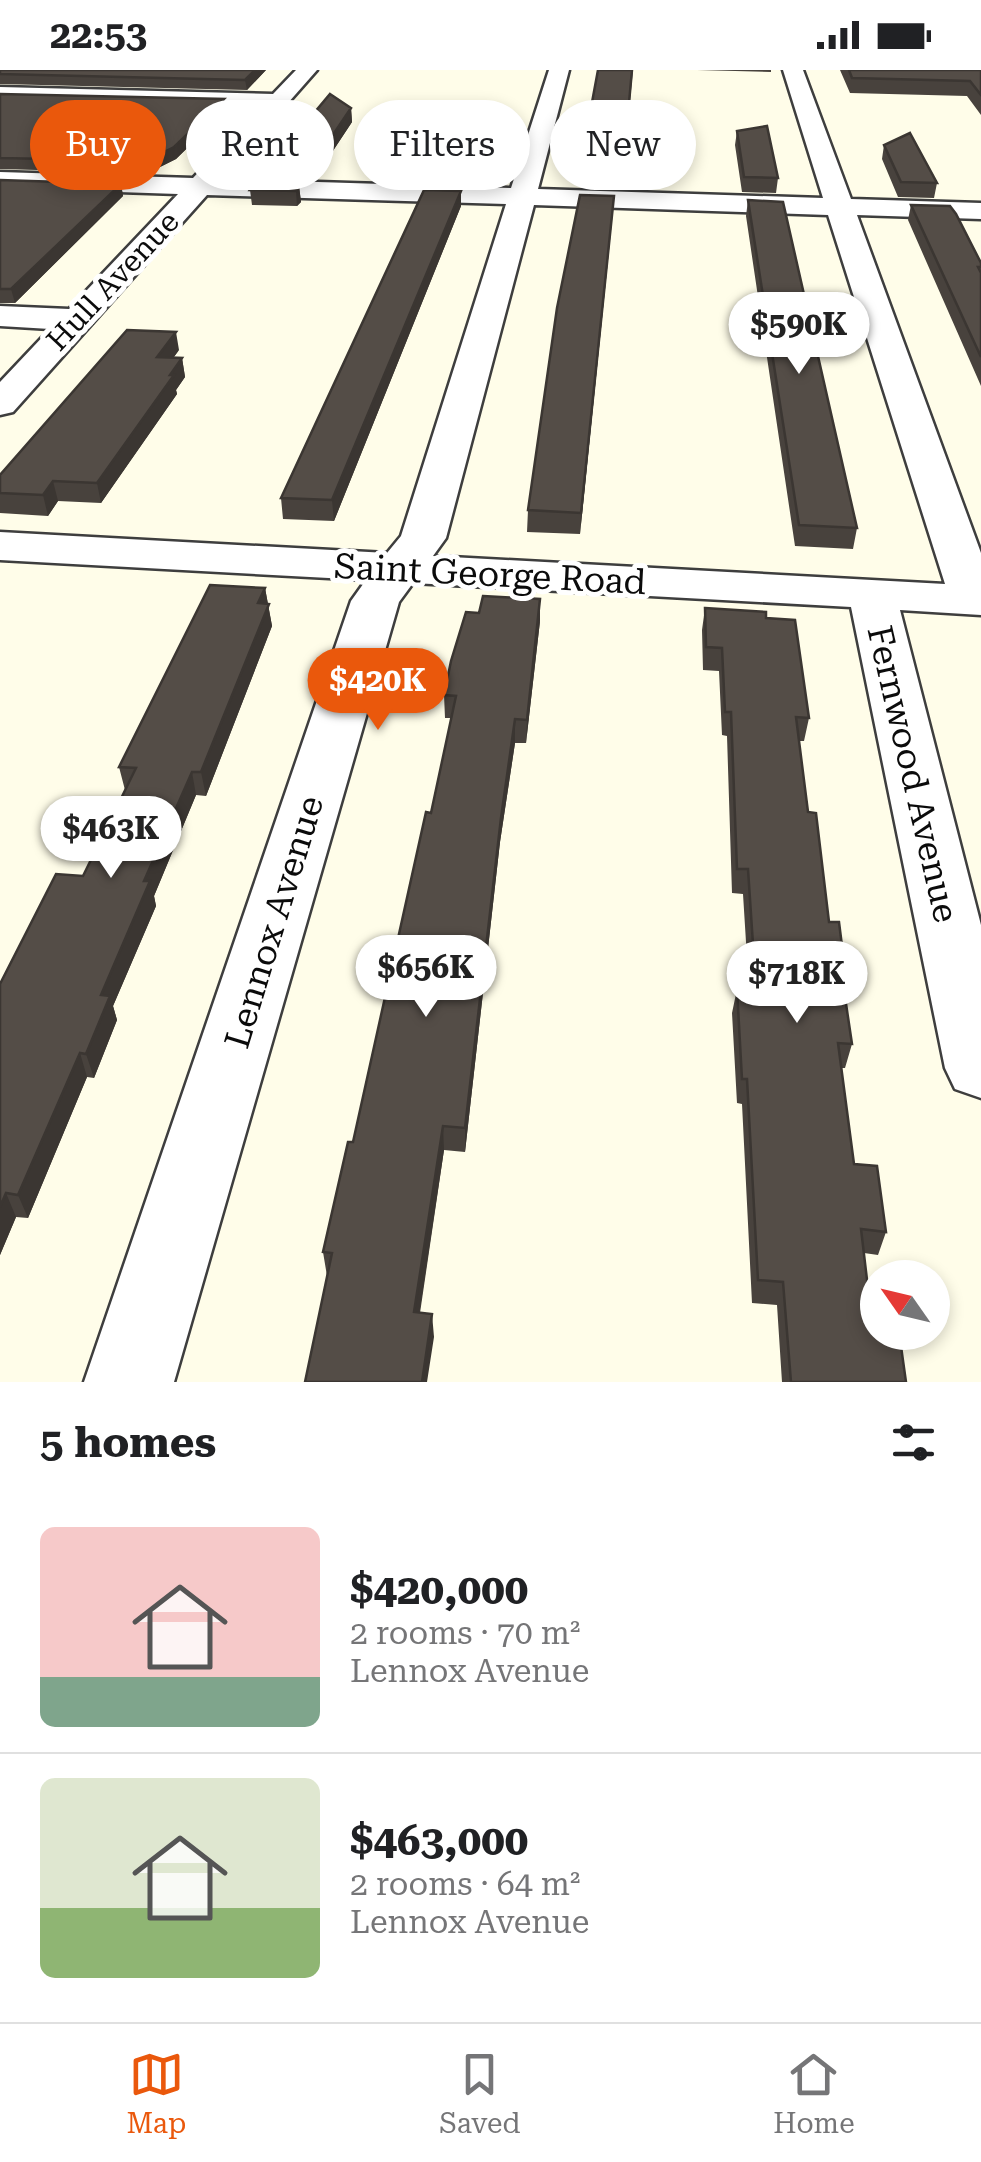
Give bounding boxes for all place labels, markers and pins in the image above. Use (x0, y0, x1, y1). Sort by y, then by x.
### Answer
pin: $590K (729, 292, 869, 377)
pin: $420K (308, 648, 448, 733)
pin: $463K (41, 796, 181, 881)
pin: $656K (356, 935, 496, 1020)
pin: $718K (727, 941, 867, 1026)

